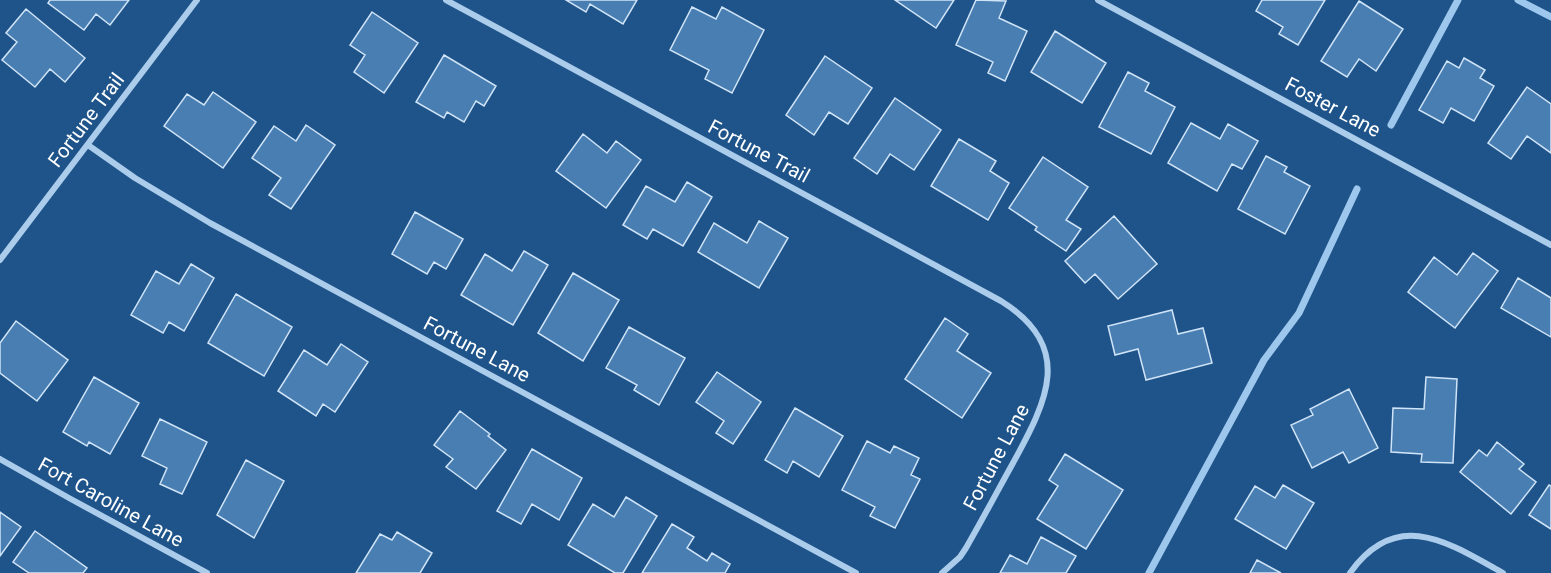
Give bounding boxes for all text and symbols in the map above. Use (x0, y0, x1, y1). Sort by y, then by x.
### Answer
street label: Fortune Trail (43, 68, 129, 172)
street label: Foster Lane (1281, 72, 1385, 142)
street label: Fortune Trail (704, 114, 814, 188)
street label: Fortune Lane (420, 311, 534, 387)
street label: Fortune Lane (958, 400, 1034, 514)
street label: Fort Caroline Lane (34, 452, 188, 552)

